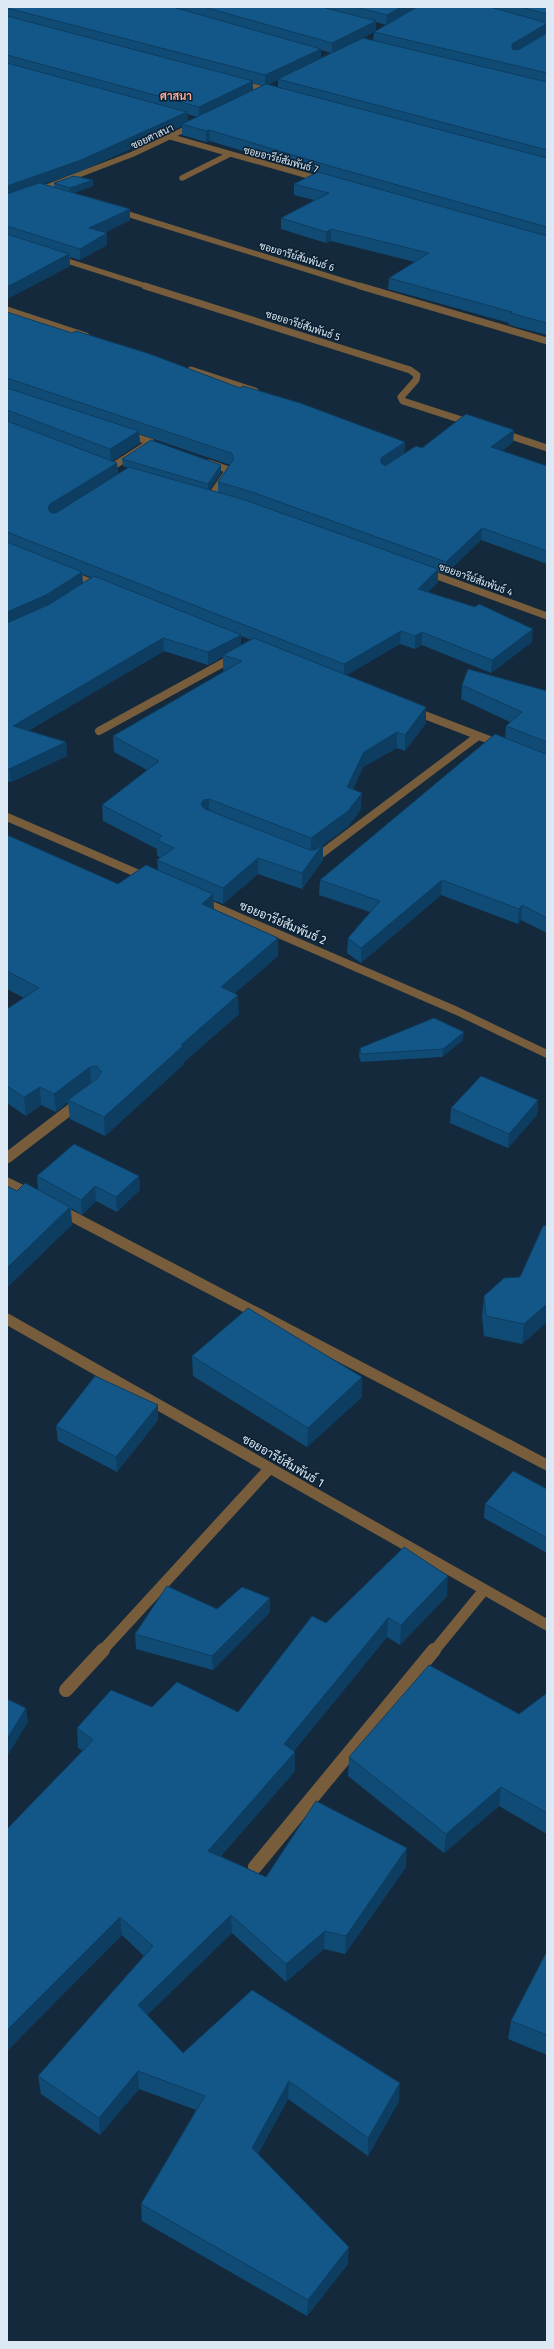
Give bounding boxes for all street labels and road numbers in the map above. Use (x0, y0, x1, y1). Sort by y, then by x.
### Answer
street label: ซอยศาสนา (129, 122, 176, 152)
street label: ซอยอารีย์สัมพันธ์ 7 (242, 142, 321, 176)
street label: ซอยอารีย์สัมพันธ์ 6 (258, 238, 336, 274)
street label: ซอยอารีย์สัมพันธ์ 5 (264, 306, 342, 344)
street label: ซอยอารีย์สัมพันธ์ 4 (437, 559, 516, 599)
street label: ซอยอารีย์สัมพันธ์ 2 (237, 897, 329, 948)
street label: ซอยอารีย์สัมพันธ์ 1 (240, 1431, 327, 1490)

